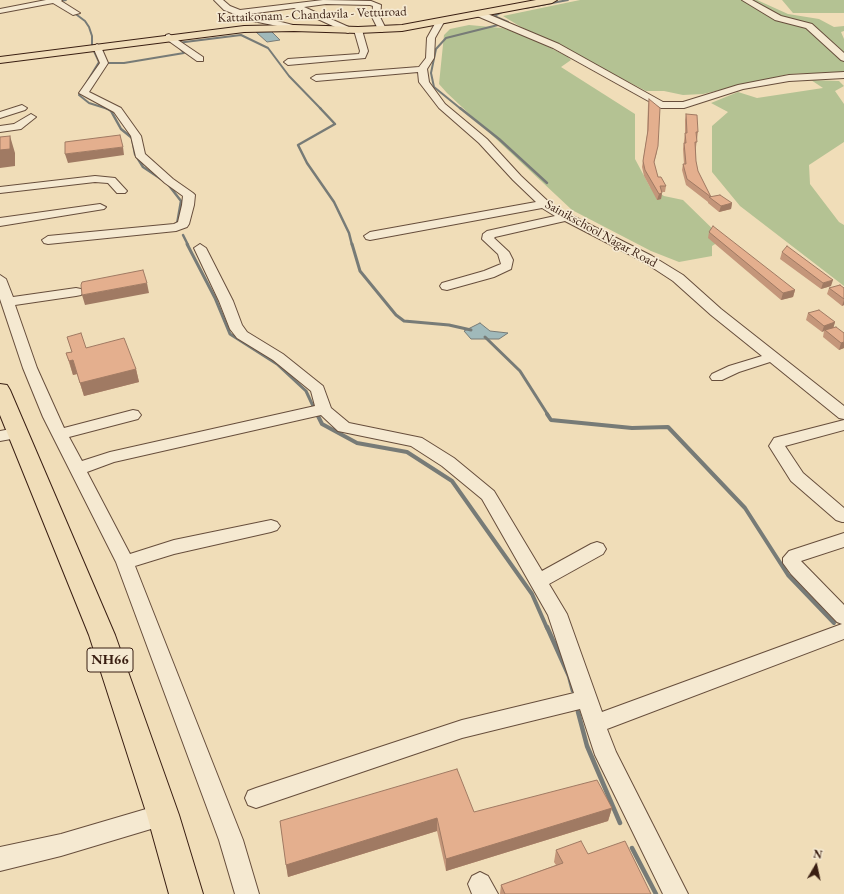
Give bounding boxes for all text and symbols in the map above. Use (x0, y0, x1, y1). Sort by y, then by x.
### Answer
street label: Kattaikonam - Chandavila - Vetturoad (217, 4, 407, 26)
street label: Sainikschool Nagar Road (542, 197, 660, 271)
road number: NH66 (87, 648, 133, 672)
north arrow (796, 846, 836, 886)
text: N (812, 847, 823, 862)

